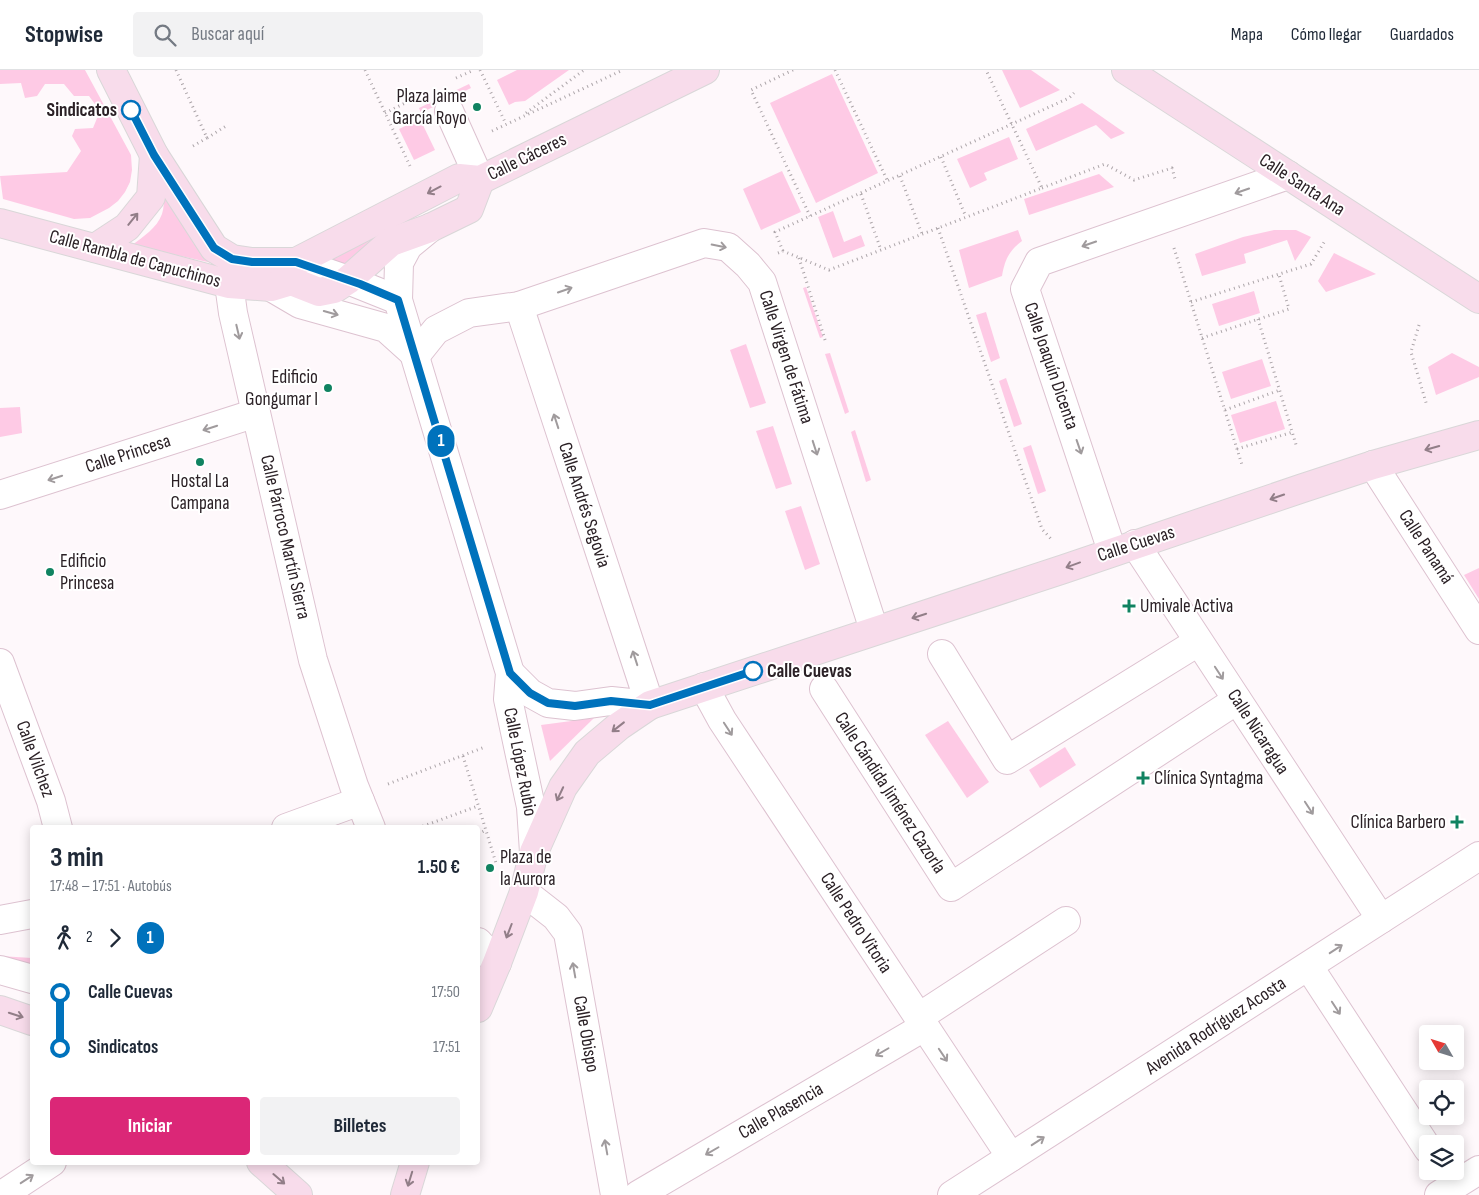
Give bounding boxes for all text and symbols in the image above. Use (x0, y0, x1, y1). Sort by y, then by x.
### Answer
search box (133, 12, 483, 57)
text: Stopwise (25, 20, 103, 49)
icon: search (151, 21, 179, 49)
text: Buscar aquí (191, 23, 264, 46)
text: Mapa (1231, 24, 1263, 45)
text: Cómo llegar (1291, 24, 1362, 45)
text: Guardados (1390, 24, 1454, 45)
place label: Plaza Jaime García Royo (392, 85, 467, 130)
place label: Sindicatos (47, 99, 117, 122)
marker: Sindicatos (121, 100, 141, 120)
marker: Plaza Jaime García Royo (471, 101, 483, 113)
street label: Calle Cáceres (484, 128, 570, 186)
street label: Calle Santa Ana (1255, 149, 1349, 221)
one-way arrow (427, 186, 442, 196)
one-way arrow (1235, 187, 1250, 196)
one-way arrow (128, 213, 139, 226)
street label: Calle Rambla de Capuchinos (47, 225, 223, 293)
one-way arrow (1081, 240, 1097, 250)
one-way arrow (711, 241, 727, 251)
one-way arrow (556, 285, 572, 294)
street label: Calle Virgen de Fátima (754, 287, 818, 427)
street label: Calle Joaquín Dicenta (1018, 299, 1084, 433)
one-way arrow (323, 308, 339, 318)
one-way arrow (234, 324, 243, 340)
place label: Edificio Gongumar I (245, 366, 318, 411)
marker: Edificio Gongumar I (322, 382, 334, 394)
one-way arrow (551, 413, 561, 429)
one-way arrow (202, 423, 218, 433)
line badge: 1 (425, 425, 457, 457)
street label: Calle Princesa (82, 429, 174, 479)
text: 1 (437, 430, 445, 451)
street label: Calle Andrés Segovia (553, 439, 615, 571)
one-way arrow (1074, 439, 1084, 455)
one-way arrow (811, 440, 821, 456)
one-way arrow (1425, 444, 1441, 453)
street label: Calle Párroco Martín Sierra (255, 453, 315, 621)
marker: Hostal La Campana (194, 456, 206, 468)
place label: Hostal La Campana (170, 470, 230, 515)
one-way arrow (48, 473, 64, 483)
one-way arrow (1269, 492, 1285, 502)
street label: Calle Panamá (1393, 506, 1459, 588)
street label: Calle Cuevas (1095, 521, 1178, 567)
place label: Edificio Princesa (60, 550, 114, 595)
one-way arrow (1066, 561, 1082, 570)
marker: Edificio Princesa (44, 566, 56, 578)
place label: Umivale Activa (1140, 595, 1233, 618)
marker: Umivale Activa (1122, 599, 1136, 613)
one-way arrow (911, 611, 927, 621)
one-way arrow (630, 651, 640, 667)
place label: Calle Cuevas (767, 660, 852, 683)
marker: Calle Cuevas (743, 661, 763, 681)
one-way arrow (1214, 666, 1224, 680)
street label: Calle Nicaragua (1222, 685, 1294, 779)
street label: Calle López Rubio (498, 706, 542, 818)
street label: Calle Cándida Jiménez Cazorla (829, 708, 951, 878)
street label: Calle Vilchez (11, 718, 60, 801)
one-way arrow (611, 722, 624, 733)
one-way arrow (723, 722, 733, 736)
place label: Clínica Syntagma (1154, 767, 1263, 790)
marker: Clínica Syntagma (1136, 771, 1150, 785)
one-way arrow (555, 786, 564, 801)
one-way arrow (1304, 801, 1314, 815)
place label: Clínica Barbero (1351, 811, 1446, 834)
marker: Clínica Barbero (1450, 815, 1464, 829)
text: 3 min (50, 841, 104, 874)
place label: Plaza de la Aurora (500, 846, 555, 891)
text: 1.50 € (418, 856, 460, 879)
marker: Plaza de la Aurora (484, 862, 496, 874)
street label: Calle Pedro Vitoria (815, 868, 897, 978)
text: 17:48 – 17:51 · Autobús (50, 877, 172, 896)
one-way arrow (504, 923, 513, 939)
icon: walk (50, 924, 78, 952)
icon: forward (101, 924, 129, 952)
text: 1 (147, 927, 154, 948)
text: 2 (86, 928, 93, 947)
one-way arrow (1329, 944, 1343, 954)
one-way arrow (569, 962, 579, 978)
street label: Avenida Rodríguez Acosta (1141, 972, 1290, 1080)
text: Calle Cuevas (88, 981, 173, 1004)
text: 17:50 (432, 983, 460, 1002)
street label: Calle Obispo (568, 994, 604, 1074)
one-way arrow (1331, 1000, 1341, 1014)
one-way arrow (8, 1011, 24, 1021)
north arrow (1419, 1025, 1464, 1070)
map controls (1419, 1025, 1464, 1180)
text: Sindicatos (88, 1036, 158, 1059)
text: 17:51 (433, 1038, 460, 1057)
one-way arrow (876, 1047, 890, 1057)
one-way arrow (938, 1048, 948, 1062)
street label: Calle Plasencia (735, 1078, 827, 1144)
button: locate (1419, 1080, 1464, 1125)
button: Iniciar (50, 1097, 250, 1155)
button: Billetes (260, 1097, 460, 1155)
one-way arrow (1030, 1135, 1044, 1145)
button: layers (1419, 1135, 1464, 1180)
one-way arrow (601, 1139, 611, 1155)
one-way arrow (705, 1147, 720, 1157)
one-way arrow (404, 1170, 414, 1186)
one-way arrow (20, 1173, 34, 1183)
one-way arrow (273, 1173, 286, 1184)

